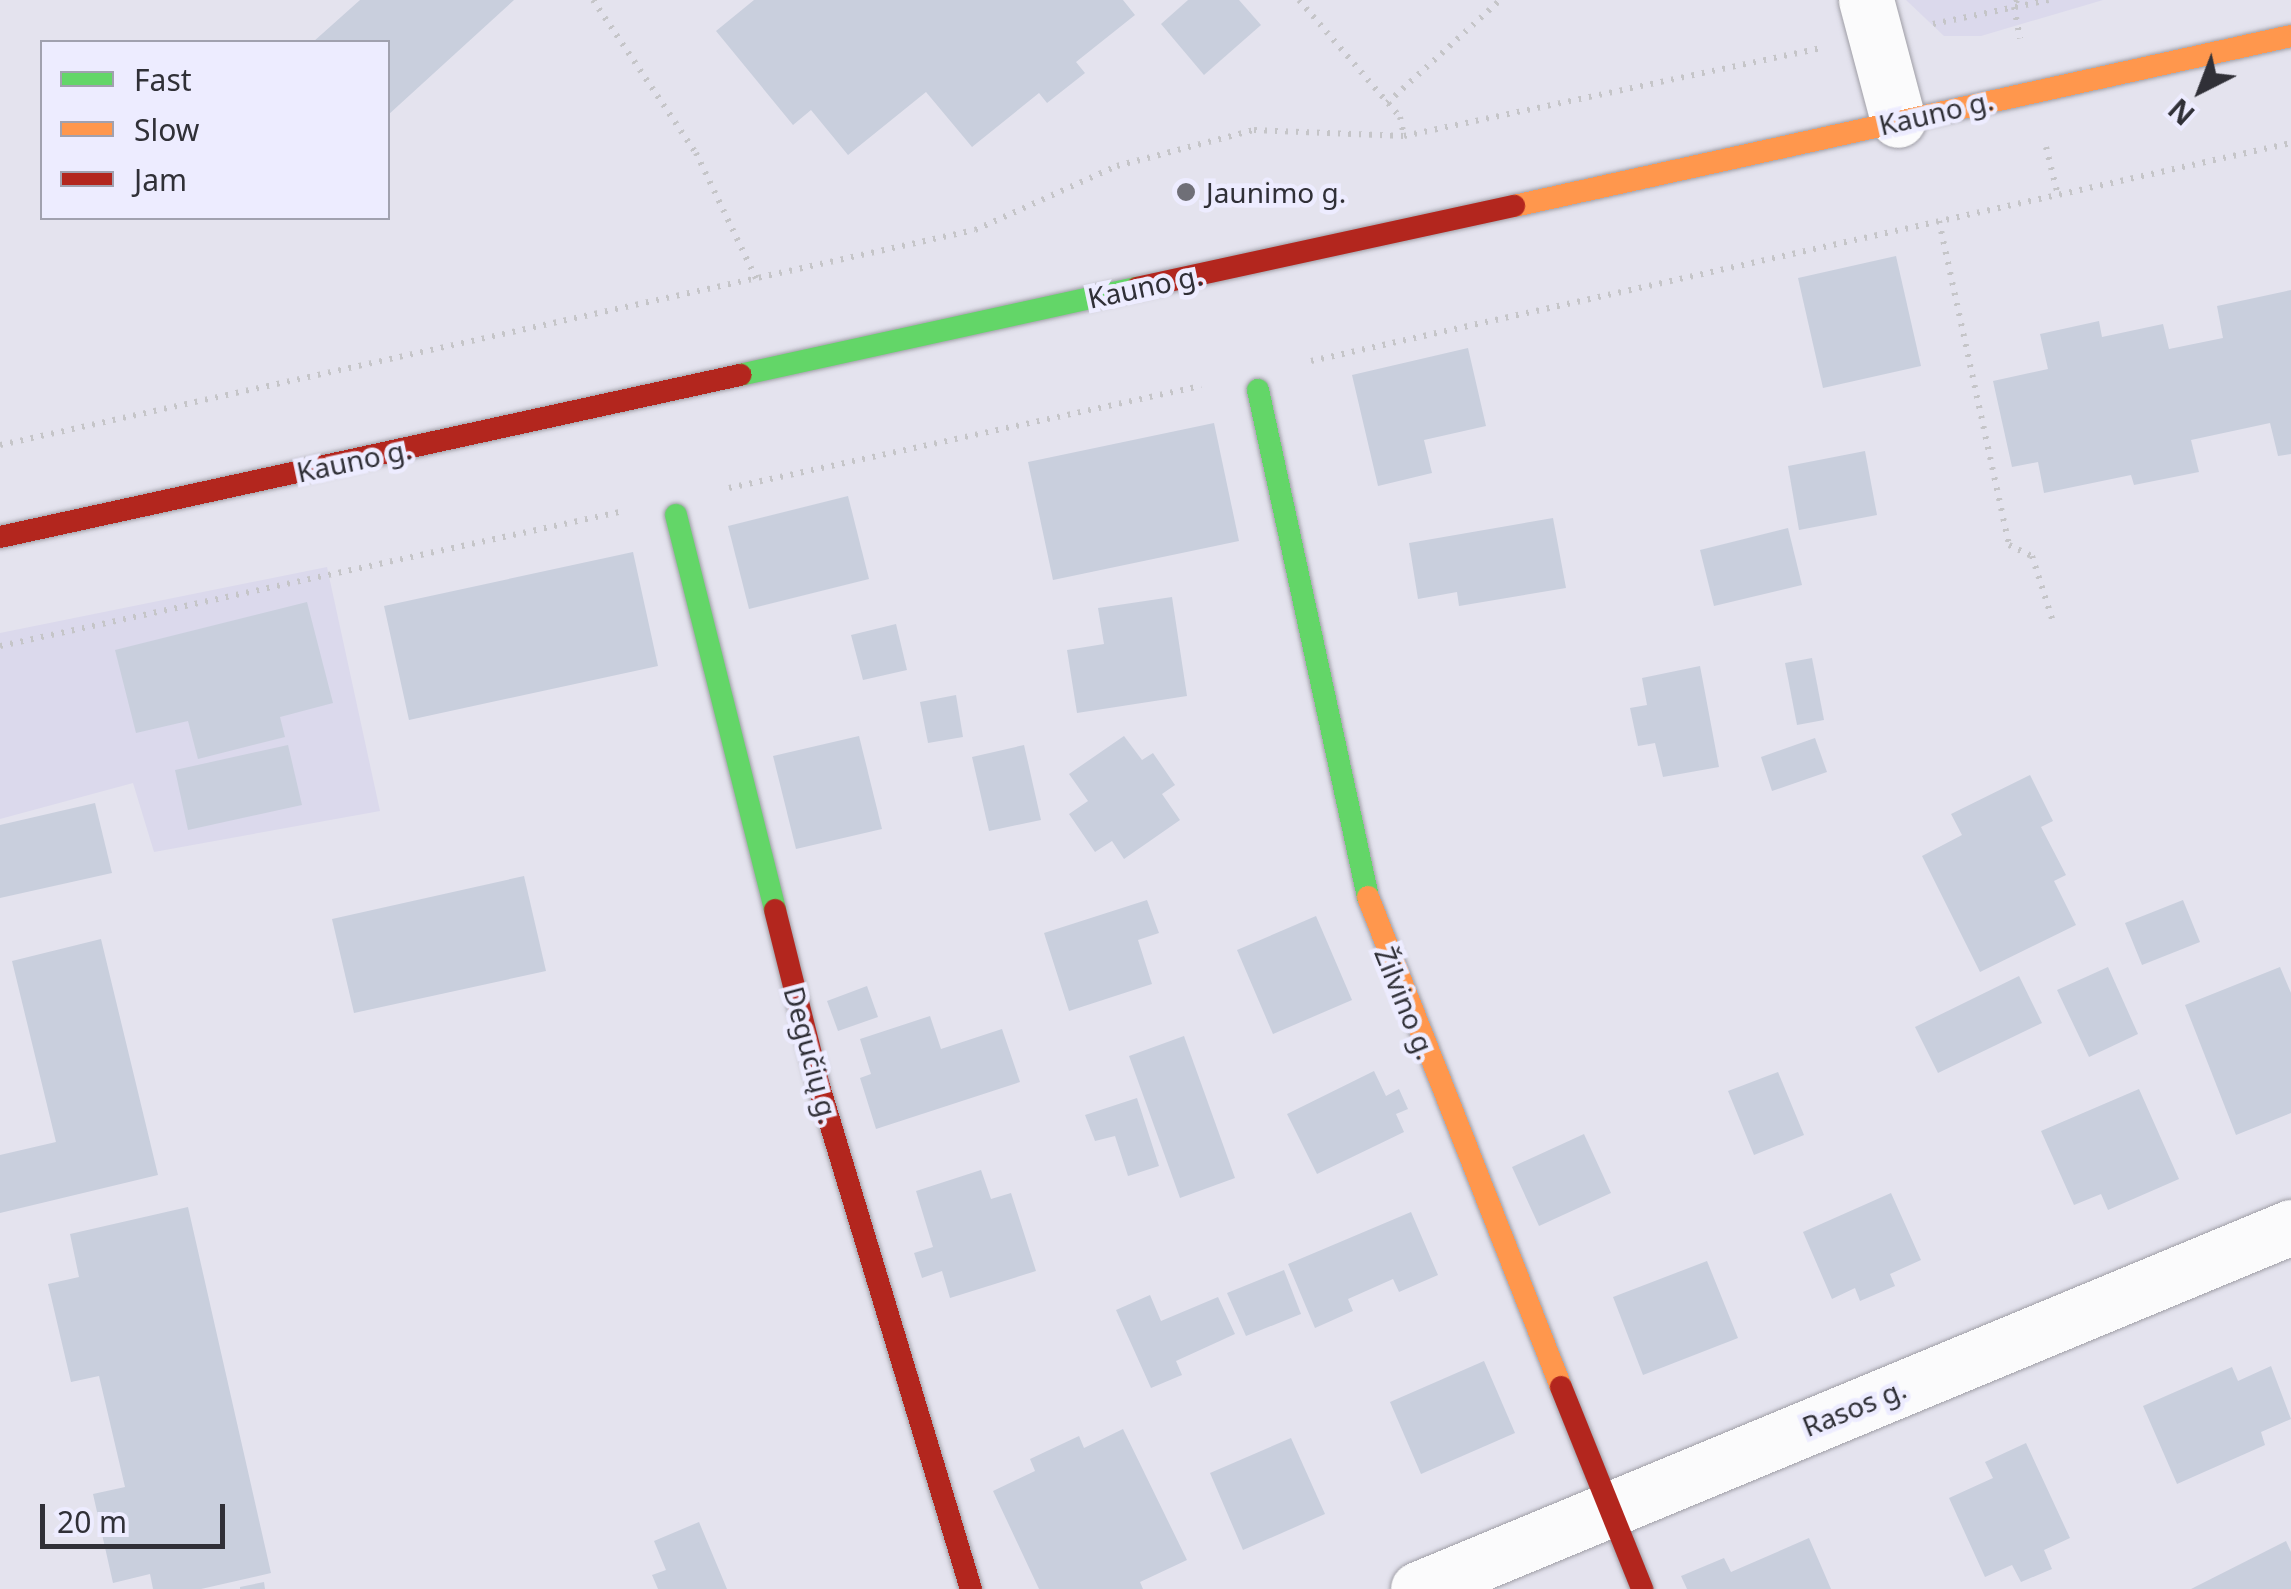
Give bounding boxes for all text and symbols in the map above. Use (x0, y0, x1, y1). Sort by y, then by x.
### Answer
legend (40, 40, 390, 220)
north arrow (2151, 40, 2251, 140)
text: Fast (134, 59, 192, 100)
street label: Kauno g. (1875, 83, 1997, 141)
text: N (2160, 91, 2202, 134)
text: Slow (134, 109, 199, 150)
text: Jam (134, 159, 187, 200)
place label: Jaunimo g. (1206, 175, 1346, 209)
marker: Jaunimo g. (1175, 181, 1197, 203)
street label: Kauno g. (1084, 257, 1206, 315)
street label: Kauno g. (293, 431, 415, 489)
street label: Žilvino g. (1368, 942, 1444, 1064)
street label: Degučių g. (778, 983, 846, 1127)
street label: Rasos g. (1797, 1371, 1911, 1443)
scale bar (45, 1484, 230, 1546)
text: 20 m (57, 1501, 127, 1542)

